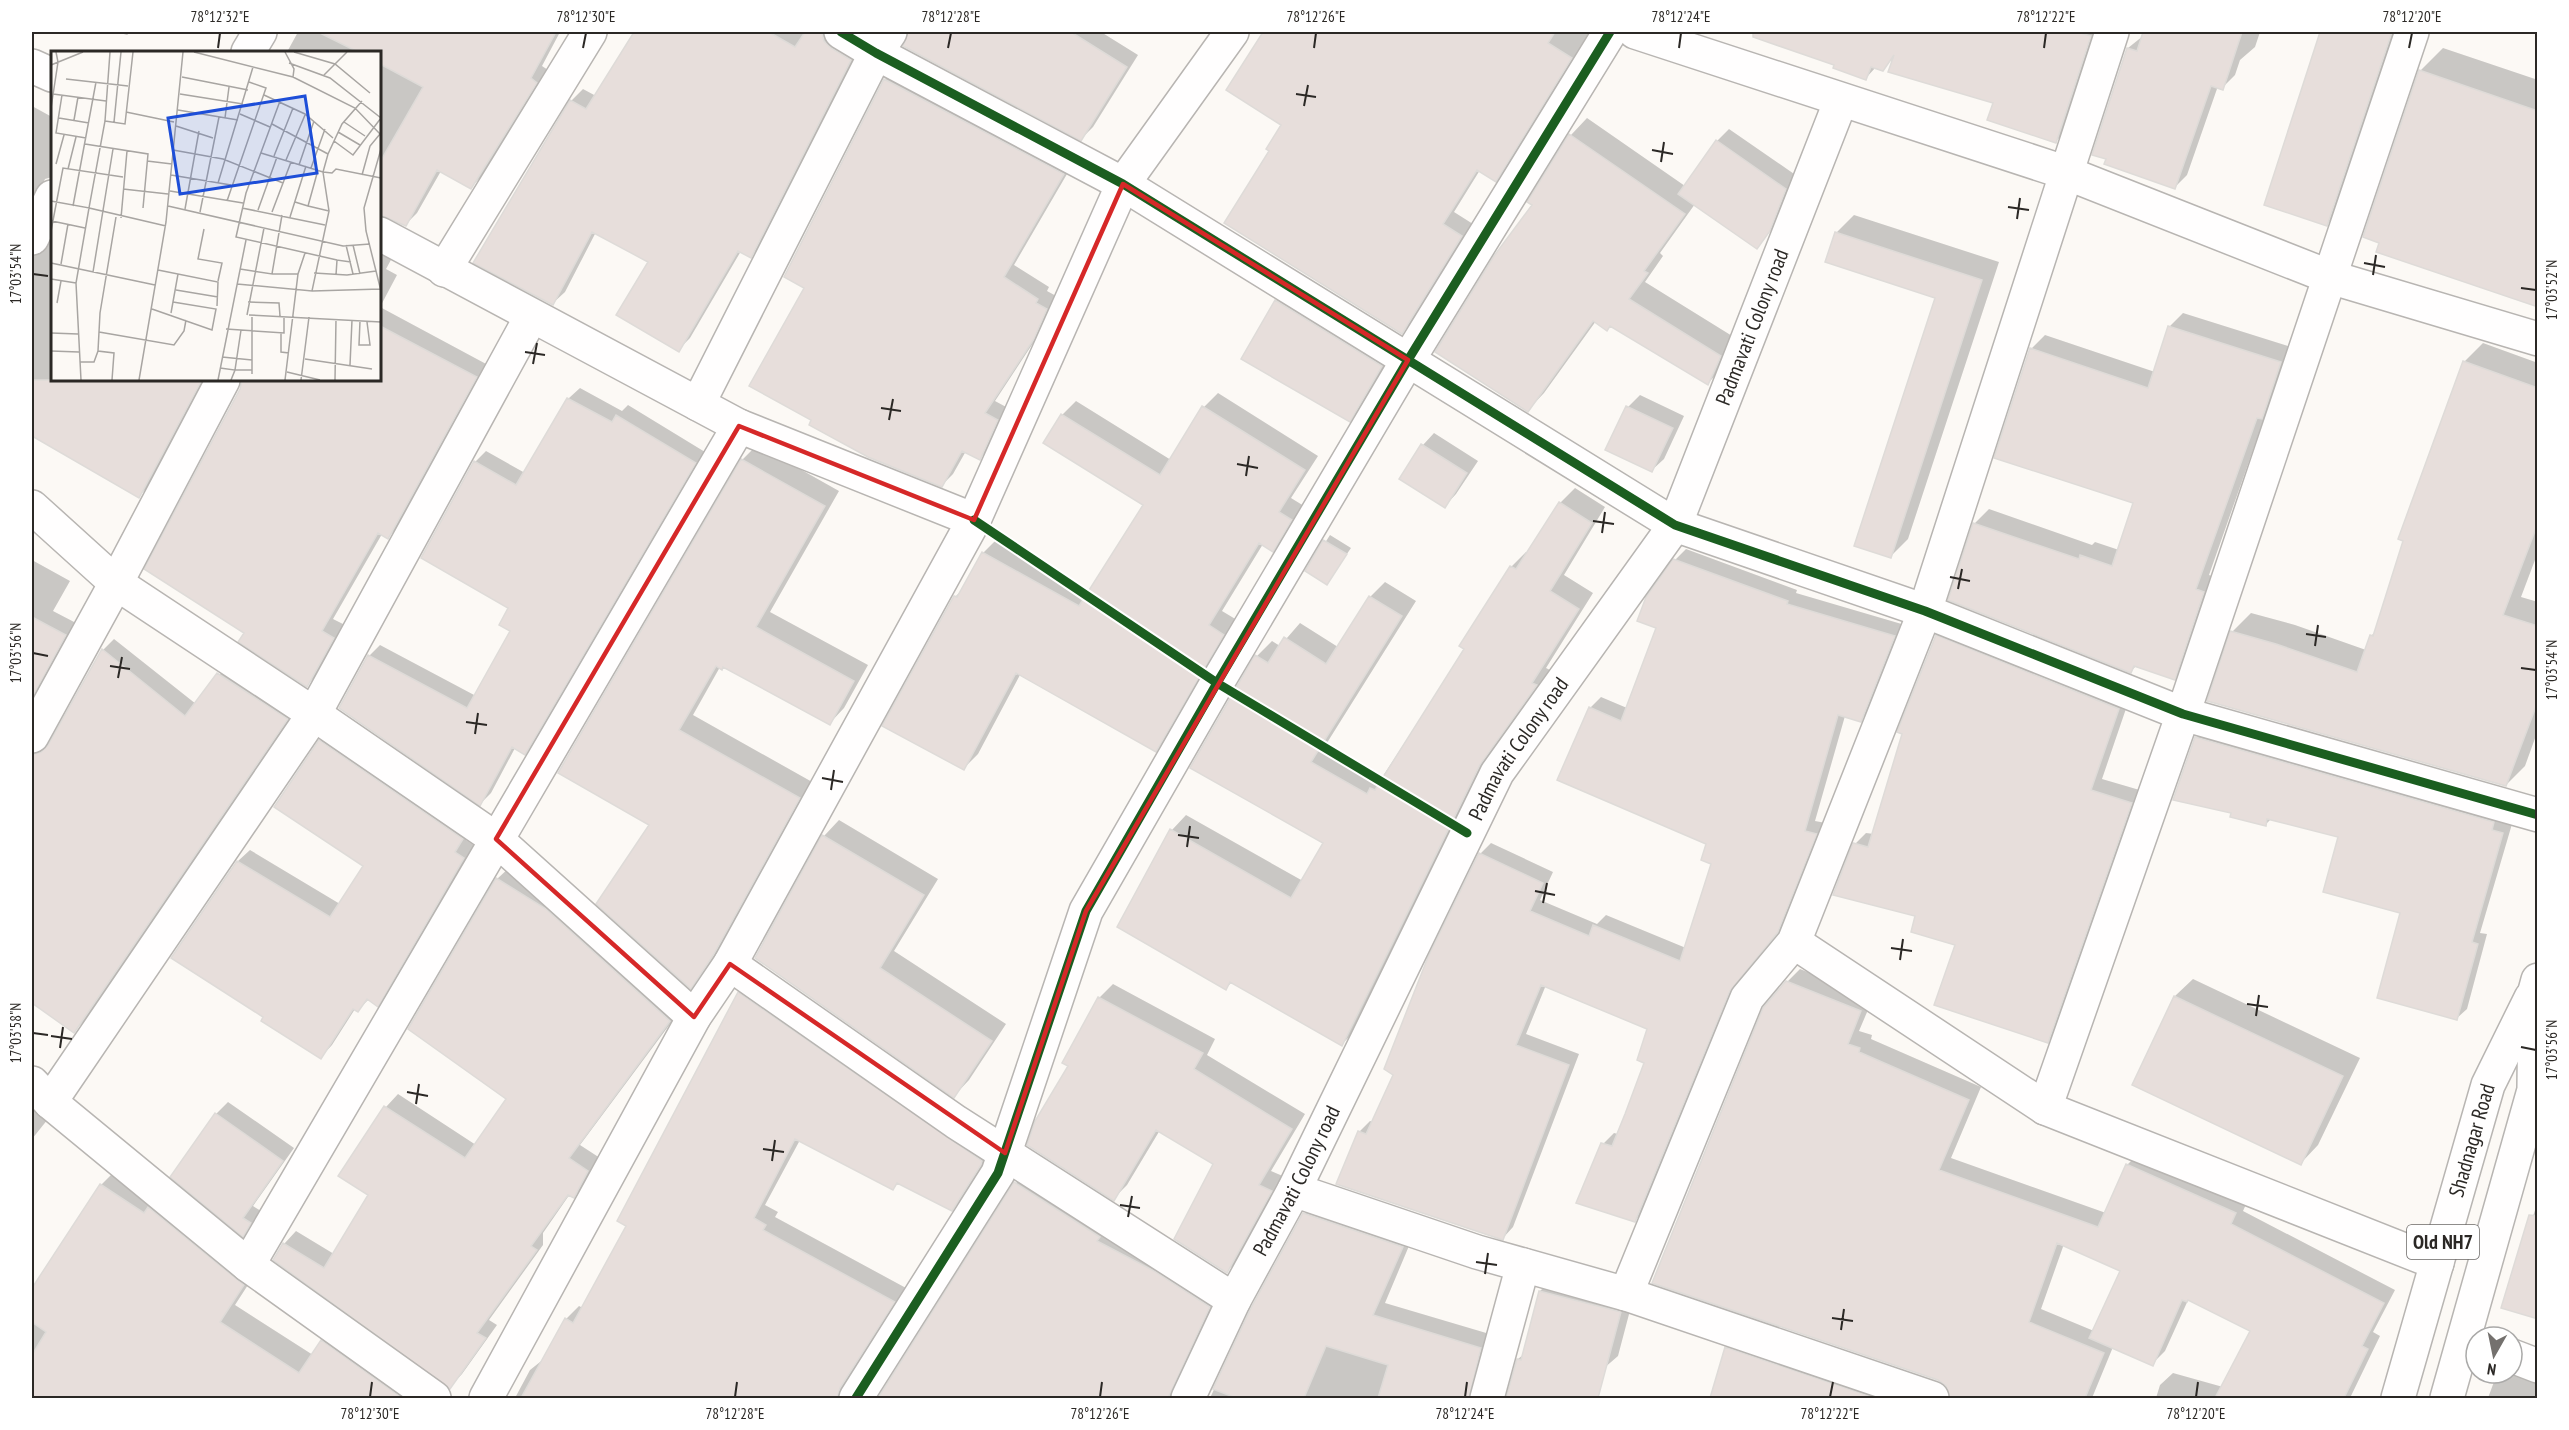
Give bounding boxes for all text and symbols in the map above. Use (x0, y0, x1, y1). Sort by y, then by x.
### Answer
text: 78°12'32"E (190, 7, 250, 26)
text: 78°12'30"E (556, 7, 616, 26)
text: 78°12'28"E (921, 7, 981, 26)
text: 78°12'26"E (1286, 7, 1346, 26)
text: 78°12'24"E (1651, 7, 1711, 26)
text: 78°12'22"E (2016, 7, 2076, 26)
text: 78°12'20"E (2382, 7, 2442, 26)
inset map (51, 51, 381, 381)
text: 17°03'54"N (6, 244, 25, 304)
street label: Padmavati Colony road (1709, 245, 1794, 409)
text: 17°03'52"N (2542, 260, 2561, 320)
text: 17°03'56"N (6, 623, 25, 683)
text: 17°03'54"N (2542, 640, 2561, 700)
street label: Padmavati Colony road (1462, 672, 1574, 825)
text: 17°03'58"N (6, 1003, 25, 1063)
text: 17°03'56"N (2542, 1020, 2561, 1080)
street label: Shadnagar Road (2442, 1080, 2501, 1200)
street label: Padmavati Colony road (1247, 1101, 1346, 1260)
road number: Old NH7 (2407, 1225, 2479, 1259)
north arrow (2464, 1325, 2524, 1385)
text: N (2486, 1359, 2497, 1380)
text: 78°12'30"E (340, 1404, 400, 1423)
text: 78°12'28"E (705, 1404, 765, 1423)
text: 78°12'26"E (1070, 1404, 1130, 1423)
text: 78°12'24"E (1435, 1404, 1495, 1423)
text: 78°12'22"E (1800, 1404, 1860, 1423)
text: 78°12'20"E (2166, 1404, 2226, 1423)

